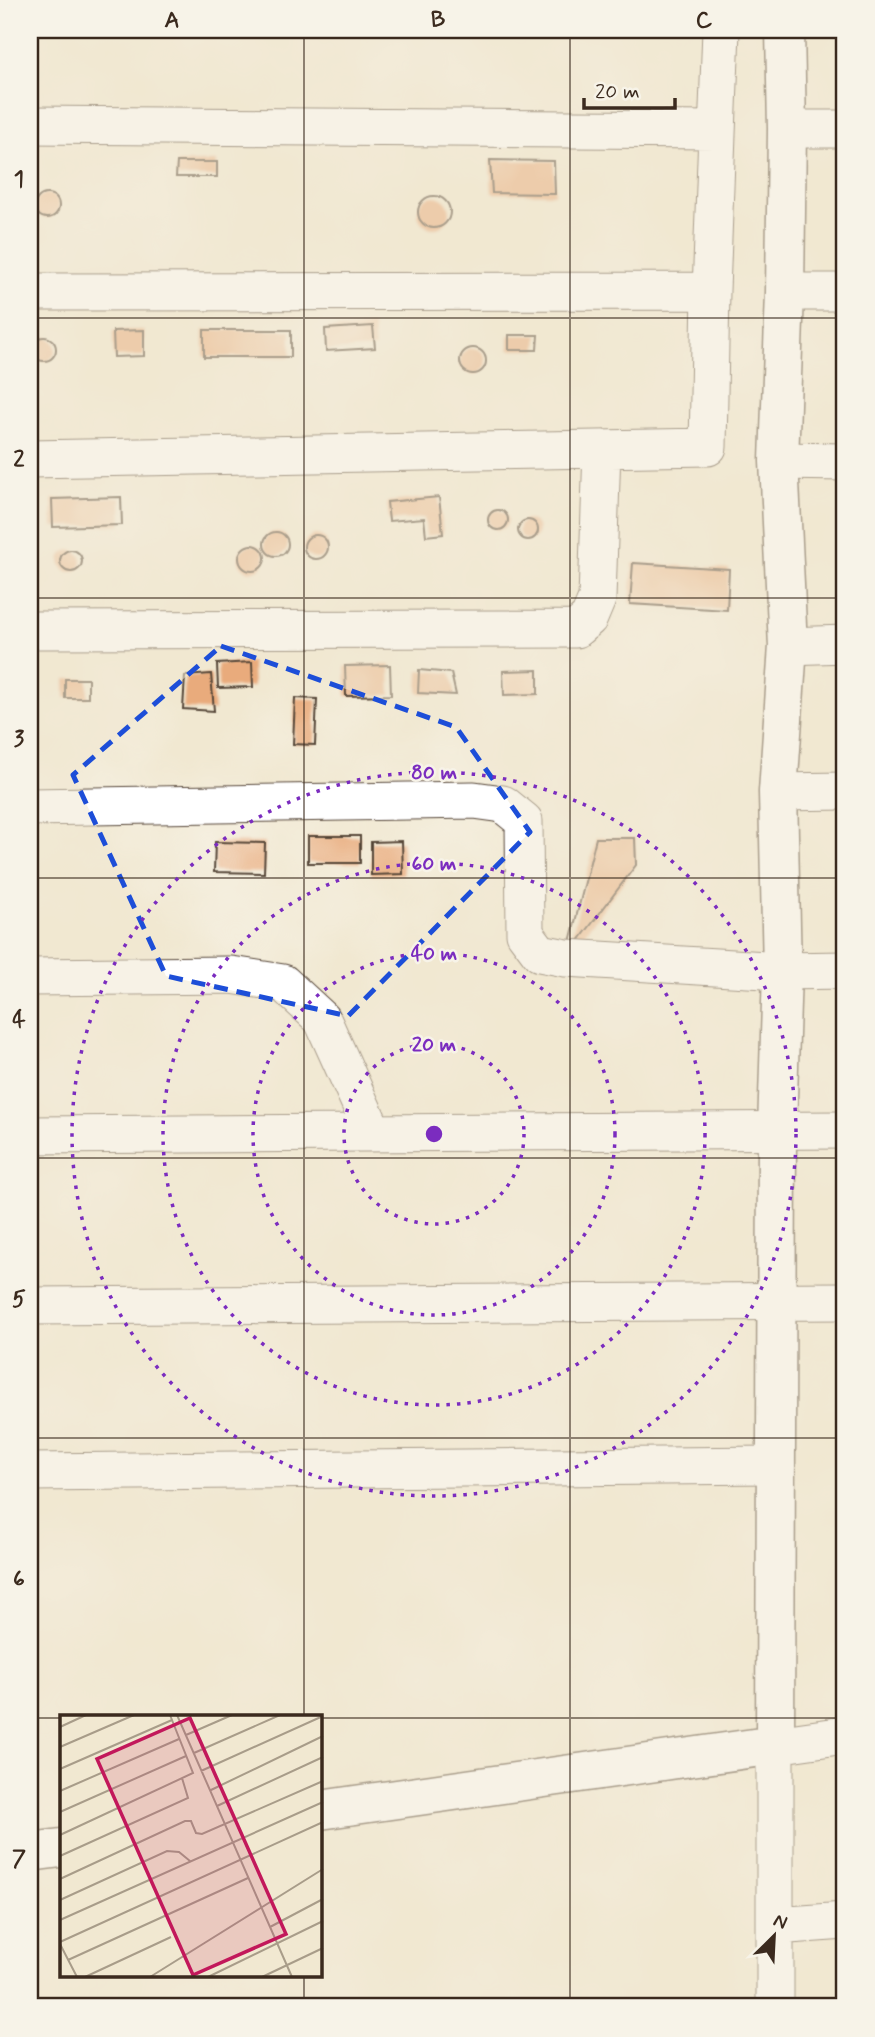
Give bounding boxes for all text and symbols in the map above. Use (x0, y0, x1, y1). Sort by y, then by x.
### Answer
text: A (164, 6, 180, 36)
text: B (431, 6, 446, 36)
text: C (696, 6, 713, 36)
scale bar (584, 66, 676, 110)
text: 20 m (595, 78, 640, 106)
text: 1 (14, 165, 24, 195)
text: 2 (13, 445, 25, 475)
text: 3 (14, 725, 25, 755)
text: 80 m (411, 759, 457, 787)
text: 60 m (411, 850, 457, 878)
text: 40 m (411, 940, 458, 968)
text: 4 (12, 1005, 26, 1035)
text: 20 m (412, 1031, 457, 1059)
centre of rings (422, 1122, 446, 1146)
text: 5 (12, 1285, 26, 1315)
text: 6 (13, 1565, 25, 1595)
inset map (60, 1715, 322, 1978)
text: 7 (12, 1845, 26, 1875)
north arrow (738, 1900, 808, 1970)
text: N (769, 1908, 791, 1936)

